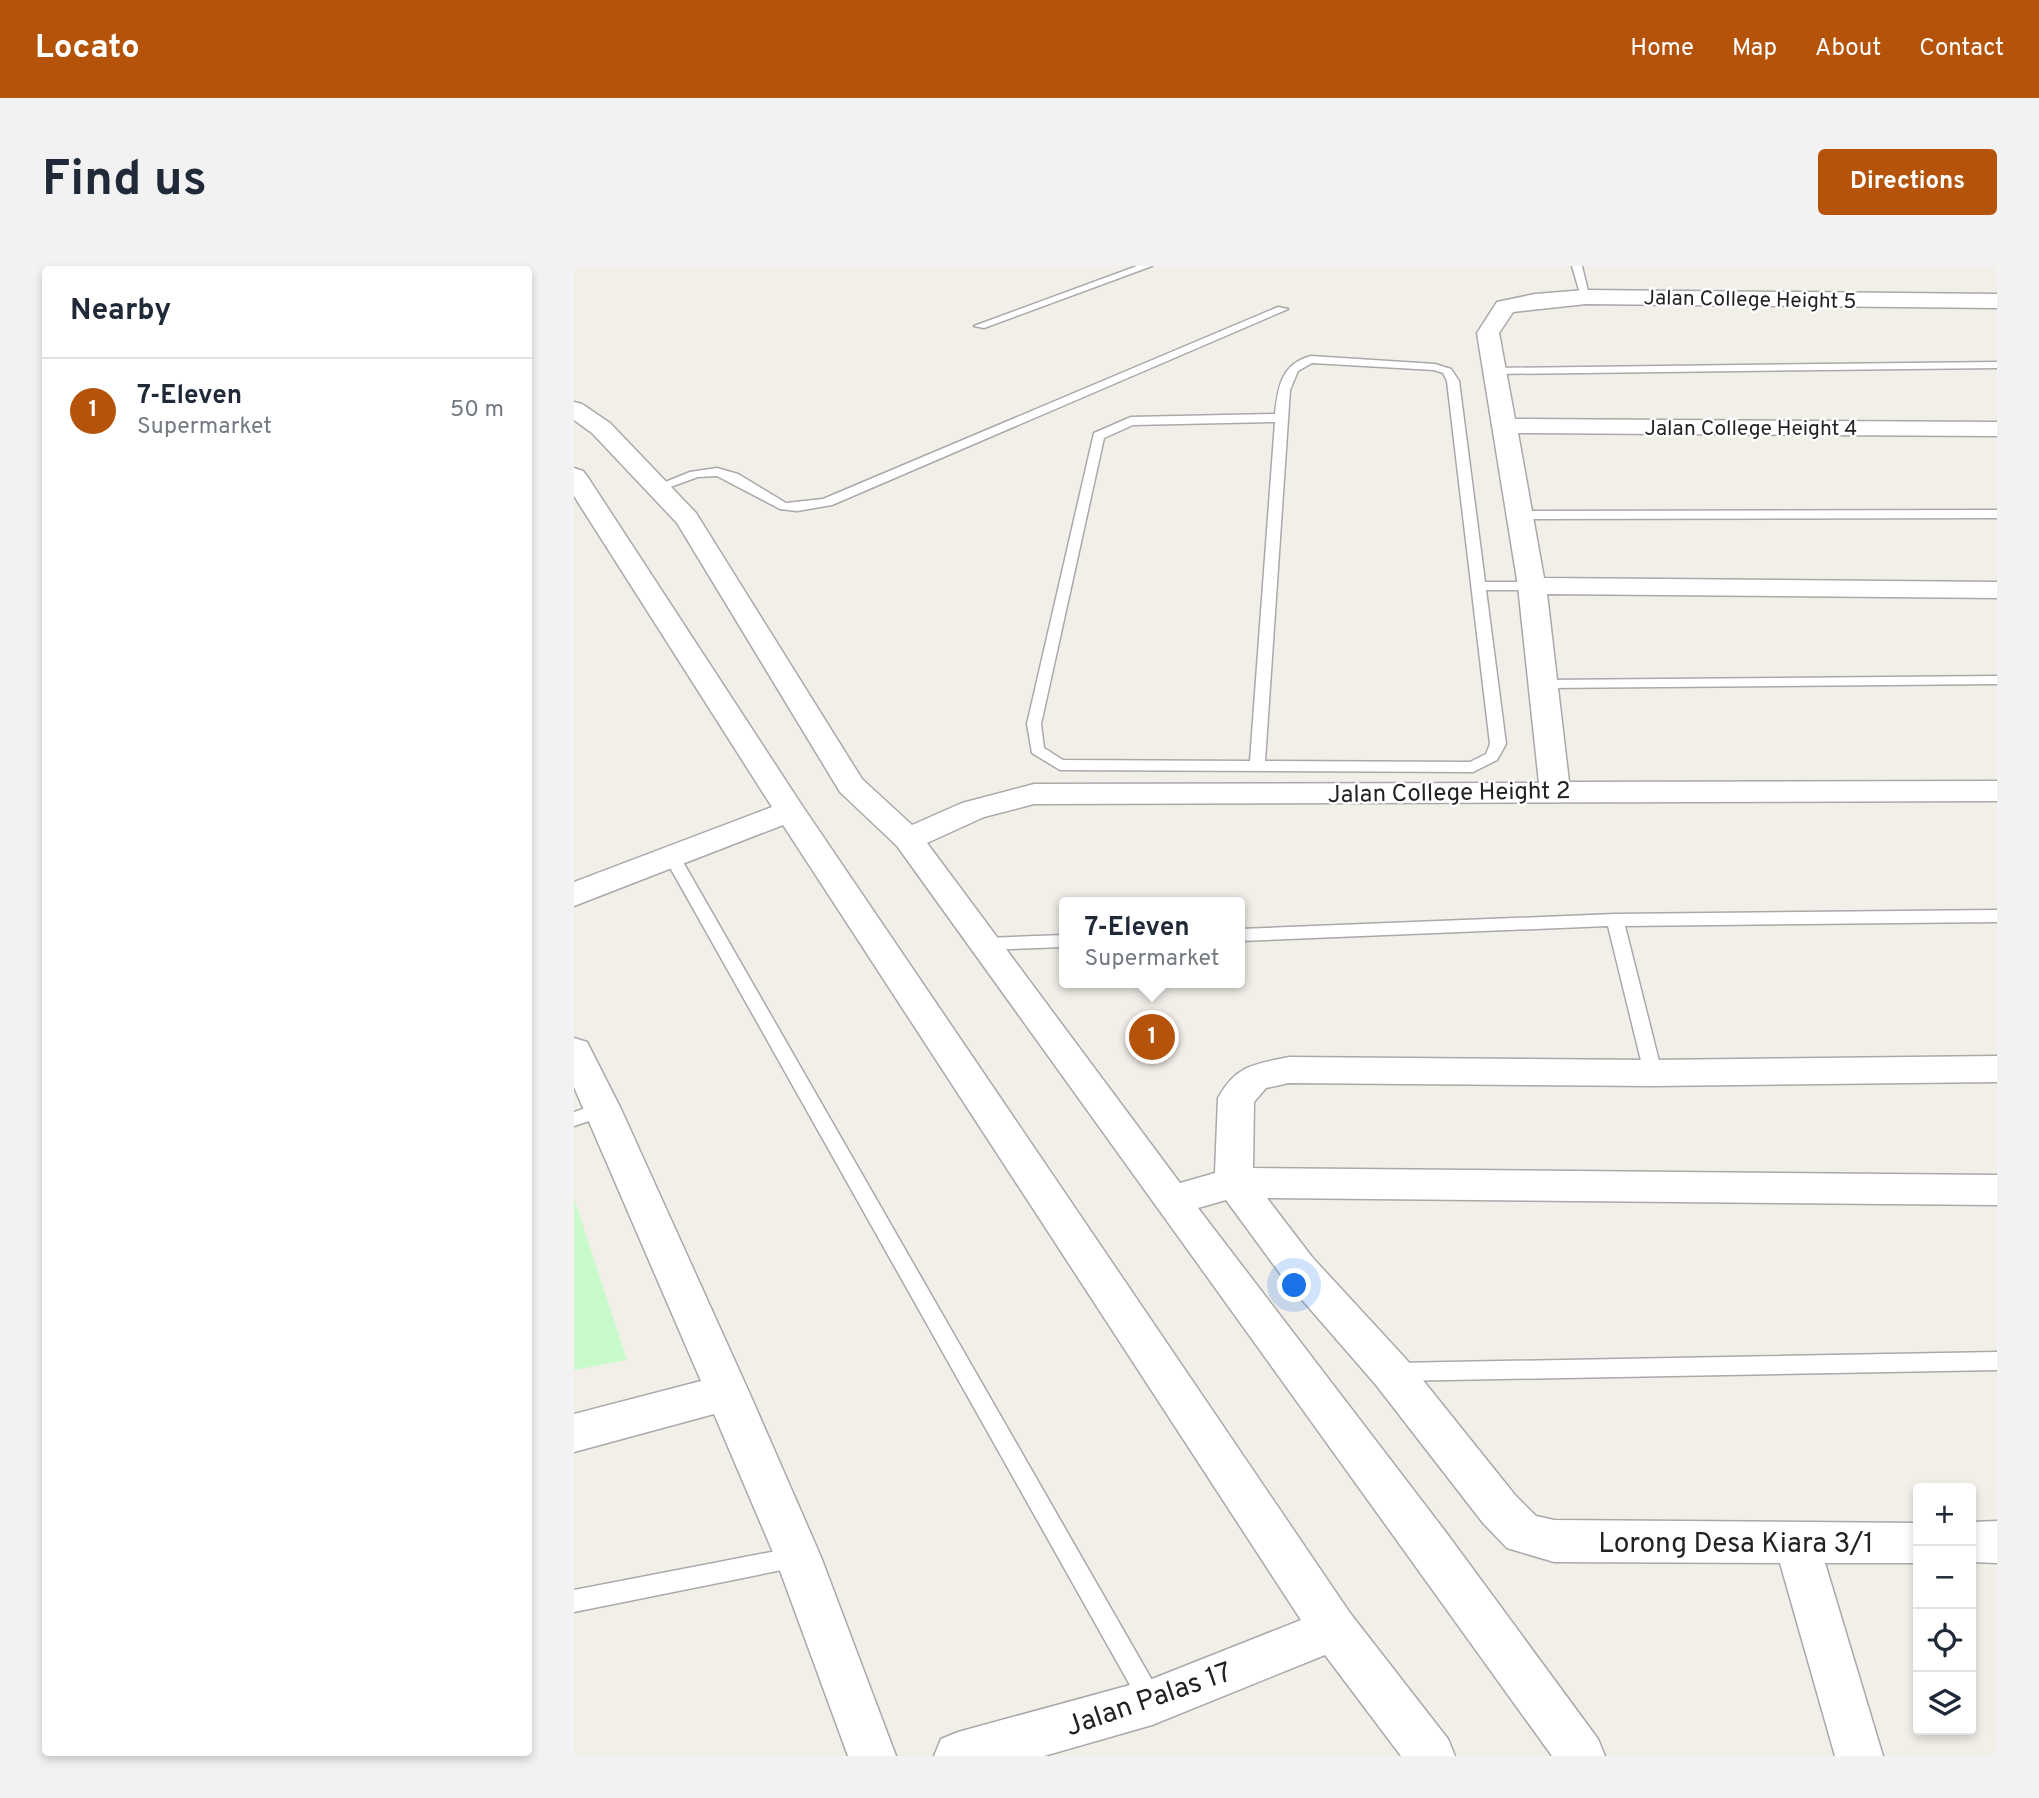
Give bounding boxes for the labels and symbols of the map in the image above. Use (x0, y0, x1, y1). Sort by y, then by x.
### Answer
street label: Jalan College Height 5 (1643, 285, 1857, 316)
street label: Jalan College Height 4 (1645, 416, 1857, 443)
street label: Jalan College Height 2 (1327, 777, 1571, 811)
pin: 1 (1129, 1011, 1175, 1063)
your location (1277, 1268, 1311, 1302)
street label: Lorong Desa Kiara 3/1 (1598, 1527, 1874, 1563)
street label: Jalan Palas 17 (1061, 1656, 1237, 1746)

